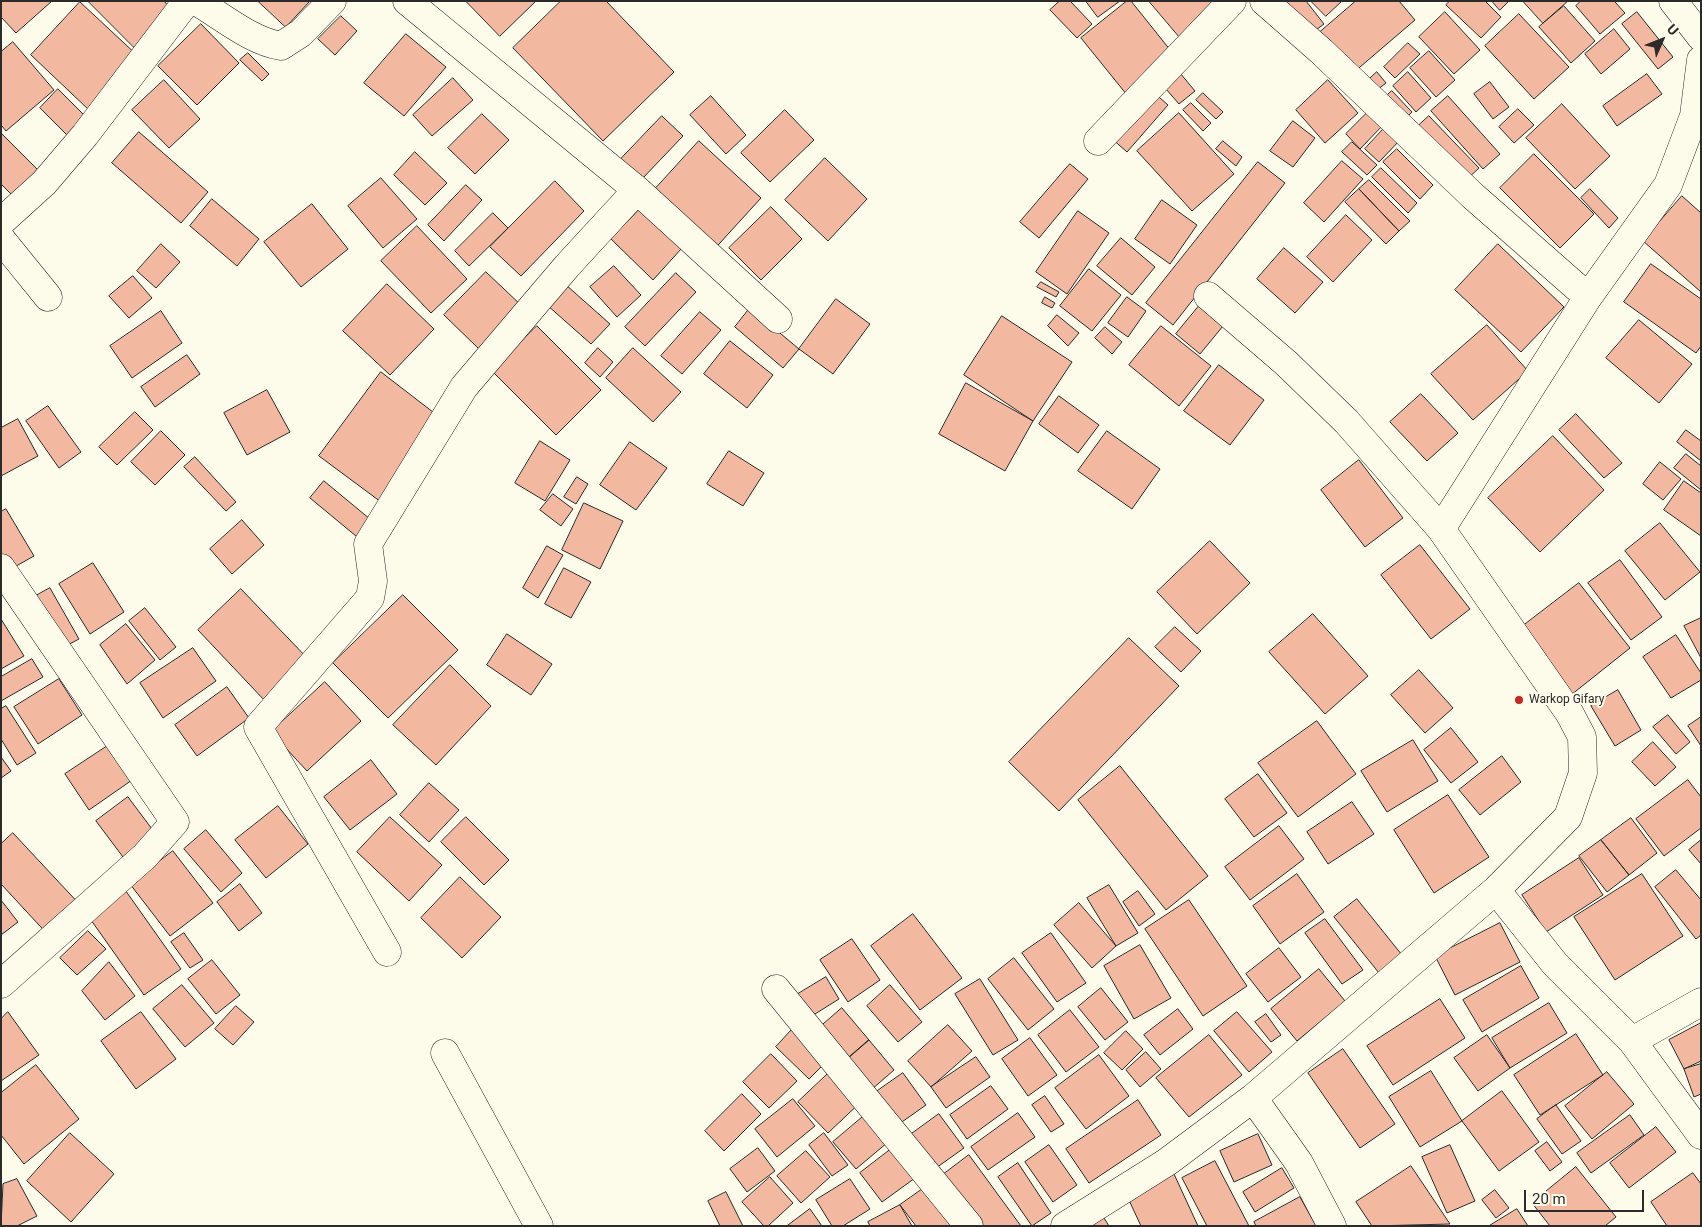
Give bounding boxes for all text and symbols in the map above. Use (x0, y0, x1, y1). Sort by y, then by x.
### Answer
north arrow (1637, 15, 1687, 65)
text: U (1664, 21, 1682, 38)
place label: Warkop Gifary (1529, 693, 1604, 707)
marker: Warkop Gifary (1513, 694, 1525, 706)
scale bar (1527, 1180, 1647, 1212)
text: 20 m (1532, 1190, 1566, 1208)

